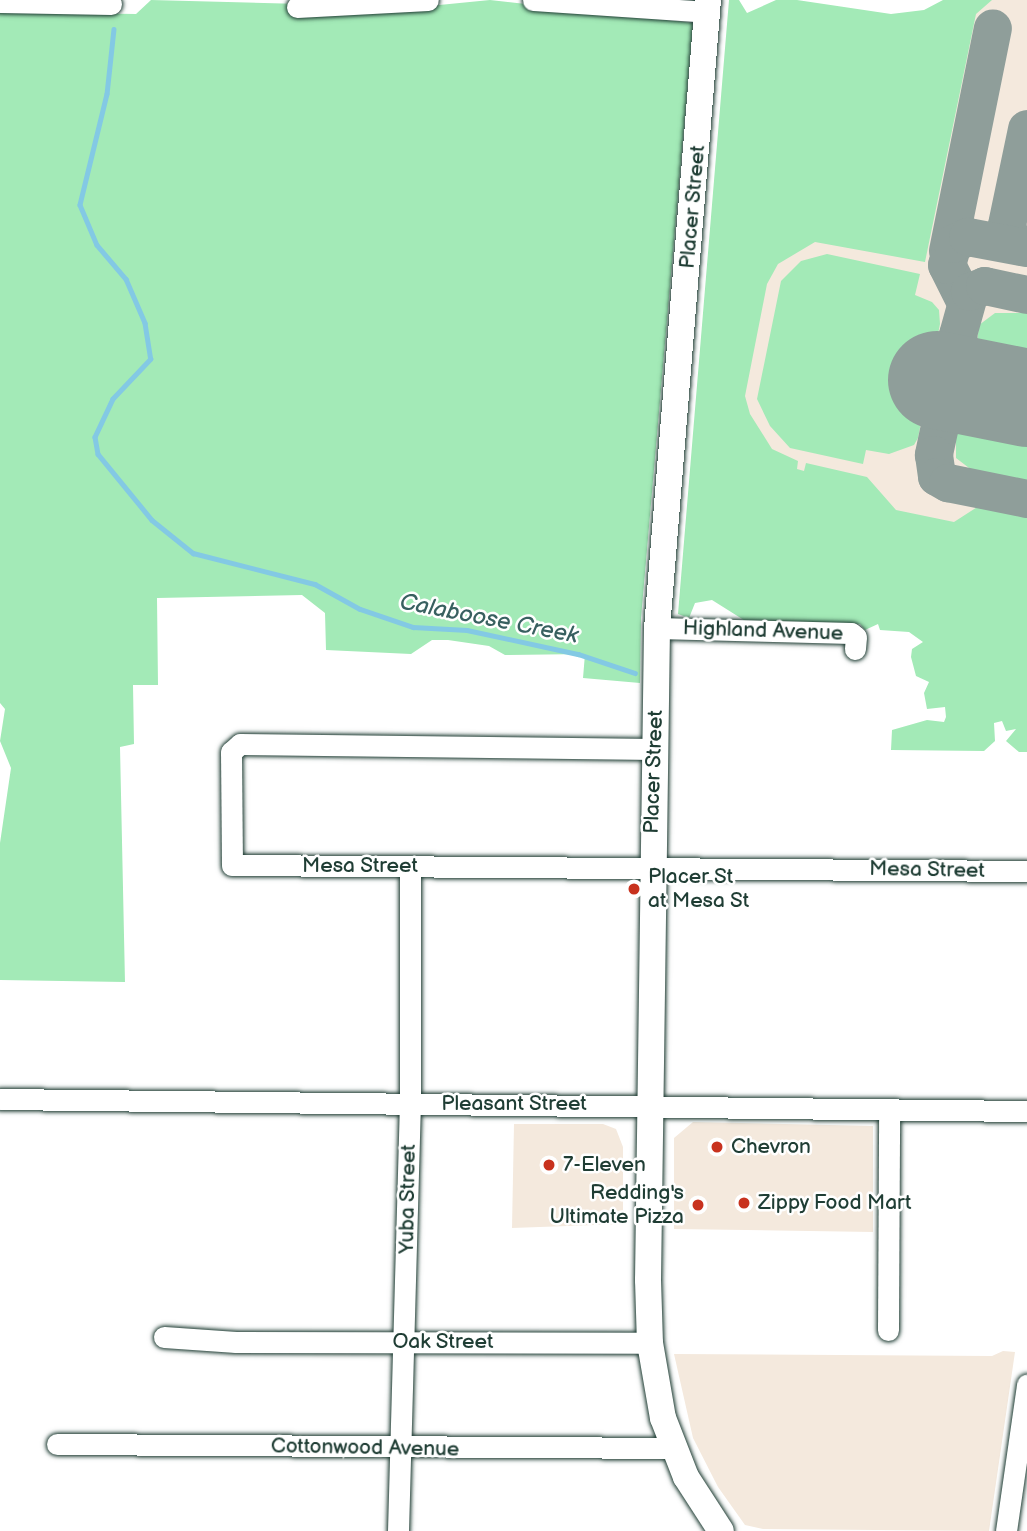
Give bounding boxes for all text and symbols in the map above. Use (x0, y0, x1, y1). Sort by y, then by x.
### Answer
street label: Placer Street (675, 144, 711, 270)
water label: Calaboose Creek (397, 588, 581, 650)
street label: Highland Avenue (682, 616, 844, 646)
street label: Placer Street (639, 710, 669, 834)
street label: Mesa Street (302, 853, 418, 879)
street label: Mesa Street (869, 856, 985, 884)
place label: Placer St at Mesa St (648, 864, 750, 914)
marker: Placer St at Mesa St (626, 881, 642, 897)
street label: Pleasant Street (441, 1091, 587, 1117)
place label: Chevron (731, 1134, 811, 1160)
marker: Chevron (709, 1139, 725, 1155)
street label: Yuba Street (394, 1144, 422, 1254)
place label: 7-Eleven (563, 1152, 646, 1178)
marker: 7-Eleven (541, 1157, 557, 1173)
place label: Redding's Ultimate Pizza (550, 1180, 684, 1230)
place label: Zippy Food Mart (758, 1190, 913, 1216)
marker: Zippy Food Mart (736, 1195, 752, 1211)
marker: Redding's Ultimate Pizza (690, 1197, 706, 1213)
street label: Oak Street (392, 1329, 494, 1355)
street label: Cottonwood Avenue (271, 1434, 459, 1462)

